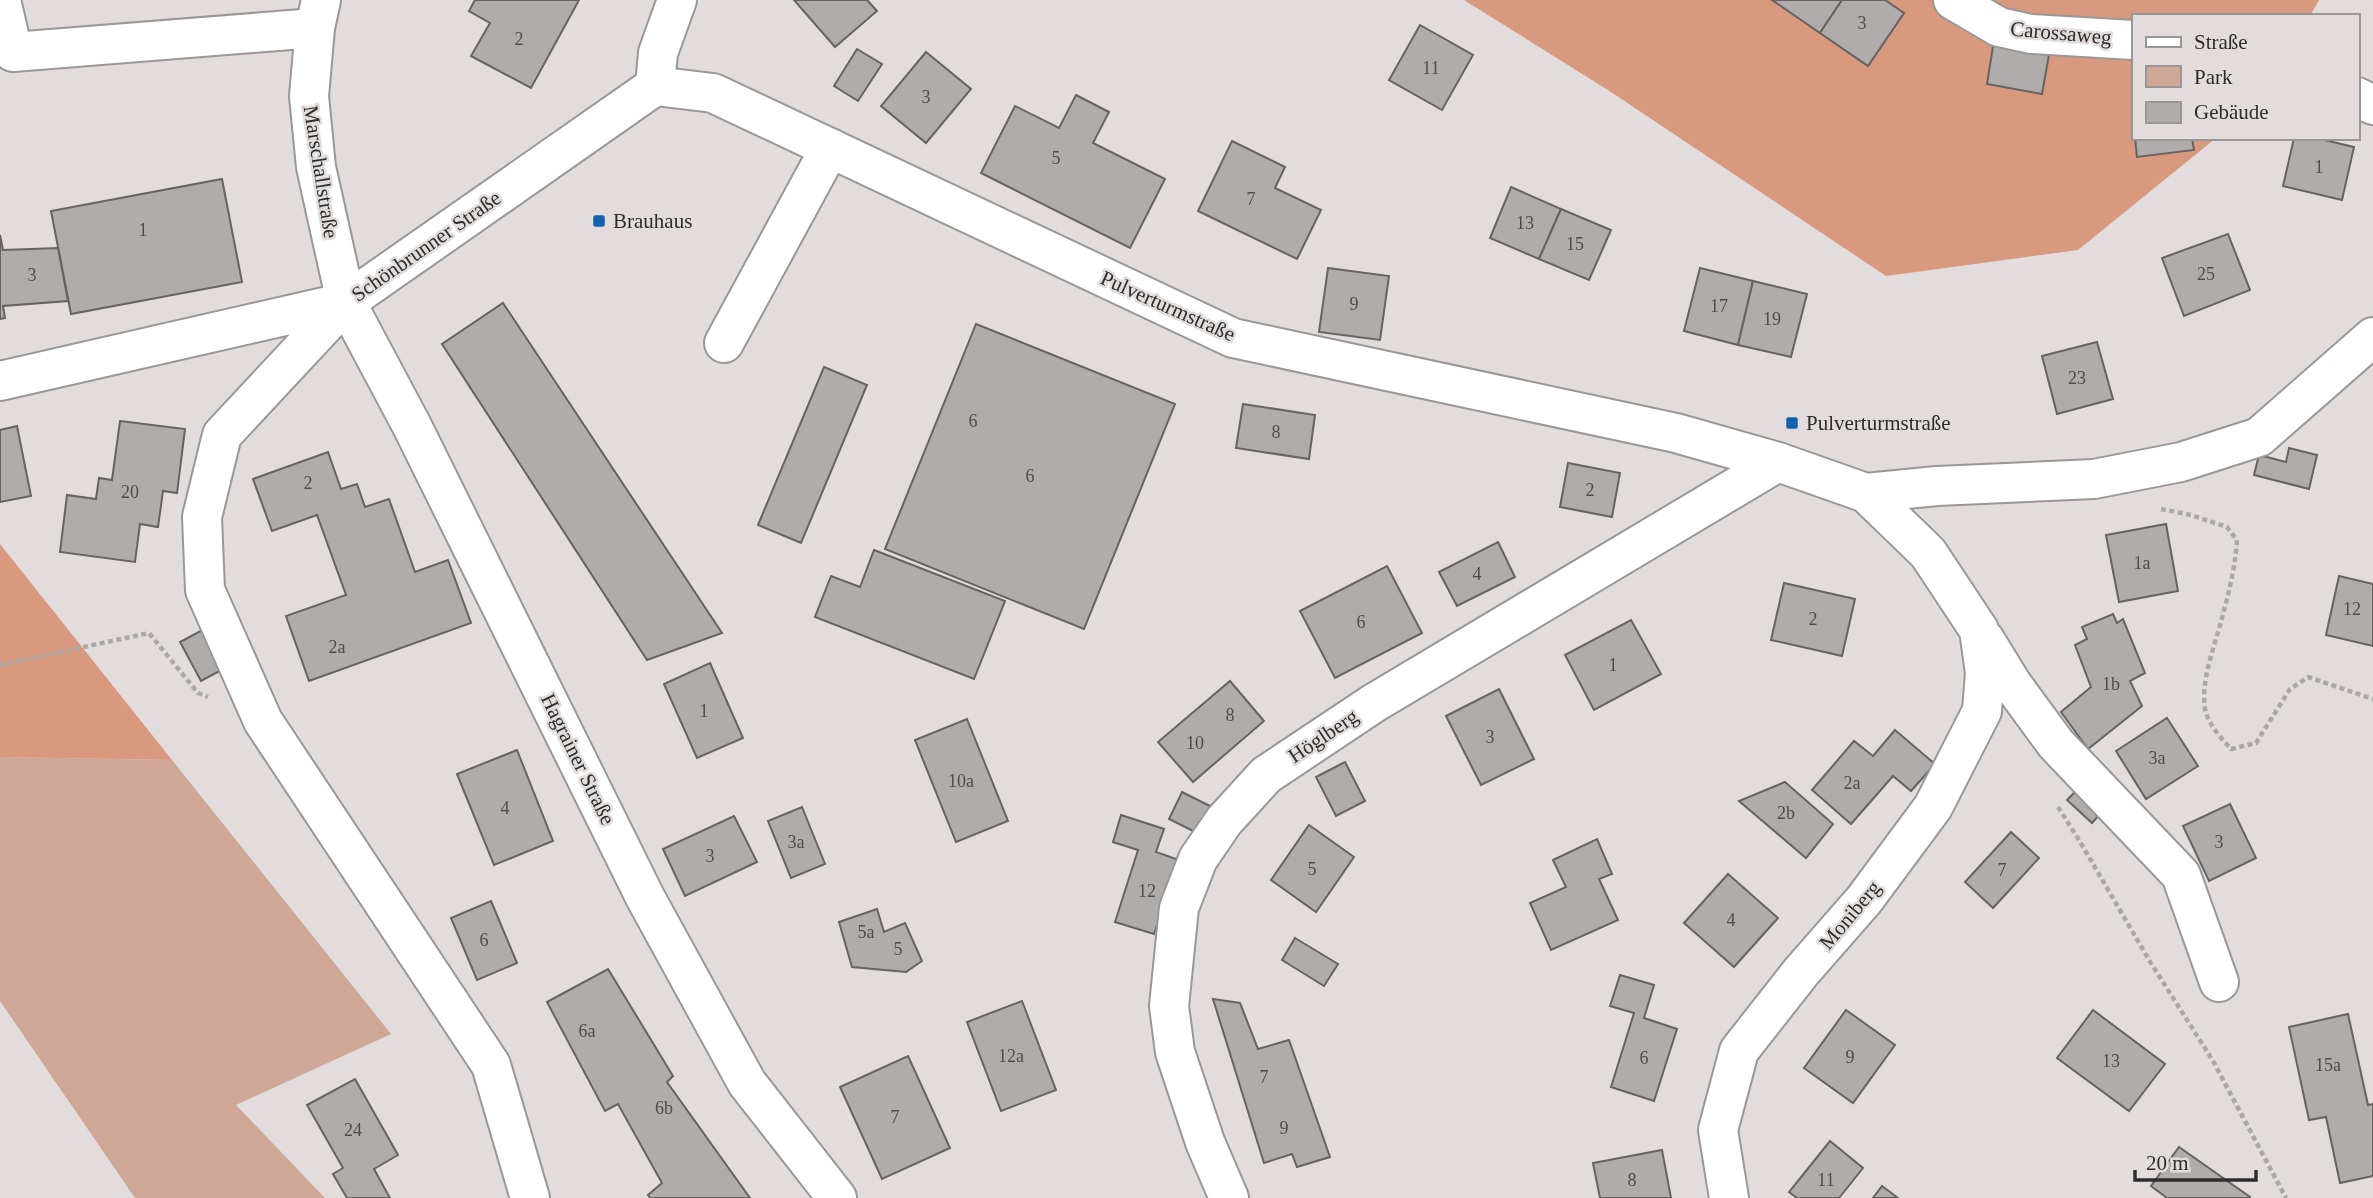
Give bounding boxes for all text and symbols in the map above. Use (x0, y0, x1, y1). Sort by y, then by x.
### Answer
house number: 3 (1858, 13, 1867, 33)
legend (2132, 14, 2359, 140)
street label: Carossaweg (2009, 17, 2113, 49)
house number: 2 (515, 29, 524, 49)
text: Straße (2194, 30, 2248, 54)
house number: 11 (1422, 58, 1440, 78)
text: Park (2194, 65, 2233, 89)
house number: 3 (922, 87, 931, 107)
text: Gebäude (2194, 100, 2269, 124)
street label: Marschallstraße (299, 104, 343, 240)
house number: 5 (1052, 148, 1061, 168)
house number: 1 (2315, 157, 2324, 177)
street label: Schönbrunner Straße (347, 185, 505, 307)
house number: 7 (1247, 189, 1256, 209)
place label: Brauhaus (613, 209, 692, 233)
marker: Brauhaus (591, 213, 607, 229)
house number: 13 (1516, 213, 1534, 233)
house number: 1 (139, 220, 148, 240)
house number: 15 (1566, 234, 1584, 254)
house number: 25 (2197, 264, 2215, 284)
house number: 3 (28, 265, 37, 285)
street label: Pulverturmstraße (1097, 266, 1239, 346)
house number: 9 (1350, 294, 1359, 314)
house number: 17 (1710, 296, 1728, 316)
house number: 19 (1763, 309, 1781, 329)
house number: 23 (2068, 368, 2086, 388)
house number: 6 (969, 411, 978, 431)
place label: Pulverturmstraße (1806, 411, 1951, 435)
marker: Pulverturmstraße (1784, 415, 1800, 431)
house number: 8 (1272, 422, 1281, 442)
house number: 6 (1026, 466, 1035, 486)
house number: 2 (304, 473, 313, 493)
house number: 2 (1586, 480, 1595, 500)
house number: 20 (121, 482, 139, 502)
house number: 1a (2134, 553, 2151, 573)
house number: 4 (1473, 564, 1482, 584)
house number: 12 (2343, 599, 2361, 619)
house number: 2 (1809, 609, 1818, 629)
house number: 6 (1357, 612, 1366, 632)
house number: 2a (329, 637, 346, 657)
house number: 1 (1609, 655, 1618, 675)
house number: 1b (2102, 674, 2120, 694)
street label: Hagrainer Straße (536, 690, 620, 828)
house number: 1 (700, 701, 709, 721)
street label: Höglberg (1284, 704, 1363, 768)
house number: 8 (1226, 705, 1235, 725)
house number: 3 (1486, 727, 1495, 747)
house number: 10 (1186, 733, 1204, 753)
house number: 3a (2149, 748, 2166, 768)
house number: 10a (948, 771, 974, 791)
house number: 2a (1844, 773, 1861, 793)
house number: 4 (501, 798, 510, 818)
house number: 2b (1777, 803, 1795, 823)
house number: 3a (788, 832, 805, 852)
house number: 3 (2215, 832, 2224, 852)
house number: 3 (706, 846, 715, 866)
house number: 5 (1308, 859, 1317, 879)
house number: 7 (1998, 860, 2007, 880)
street label: Moniberg (1814, 875, 1886, 954)
house number: 12 (1138, 881, 1156, 901)
house number: 4 (1727, 910, 1736, 930)
house number: 5a (858, 922, 875, 942)
house number: 6 (480, 930, 489, 950)
house number: 5 (894, 939, 903, 959)
house number: 6a (579, 1021, 596, 1041)
house number: 12a (998, 1046, 1024, 1066)
house number: 9 (1846, 1047, 1855, 1067)
house number: 6 (1640, 1048, 1649, 1068)
house number: 13 (2102, 1051, 2120, 1071)
house number: 15a (2315, 1055, 2341, 1075)
house number: 7 (1260, 1067, 1269, 1087)
house number: 6b (655, 1098, 673, 1118)
house number: 7 (891, 1107, 900, 1127)
house number: 9 (1280, 1118, 1289, 1138)
house number: 24 (344, 1120, 362, 1140)
scale bar (2135, 1138, 2256, 1182)
text: 20 m (2146, 1151, 2189, 1175)
house number: 8 (1628, 1170, 1637, 1190)
house number: 11 (1817, 1170, 1835, 1190)

